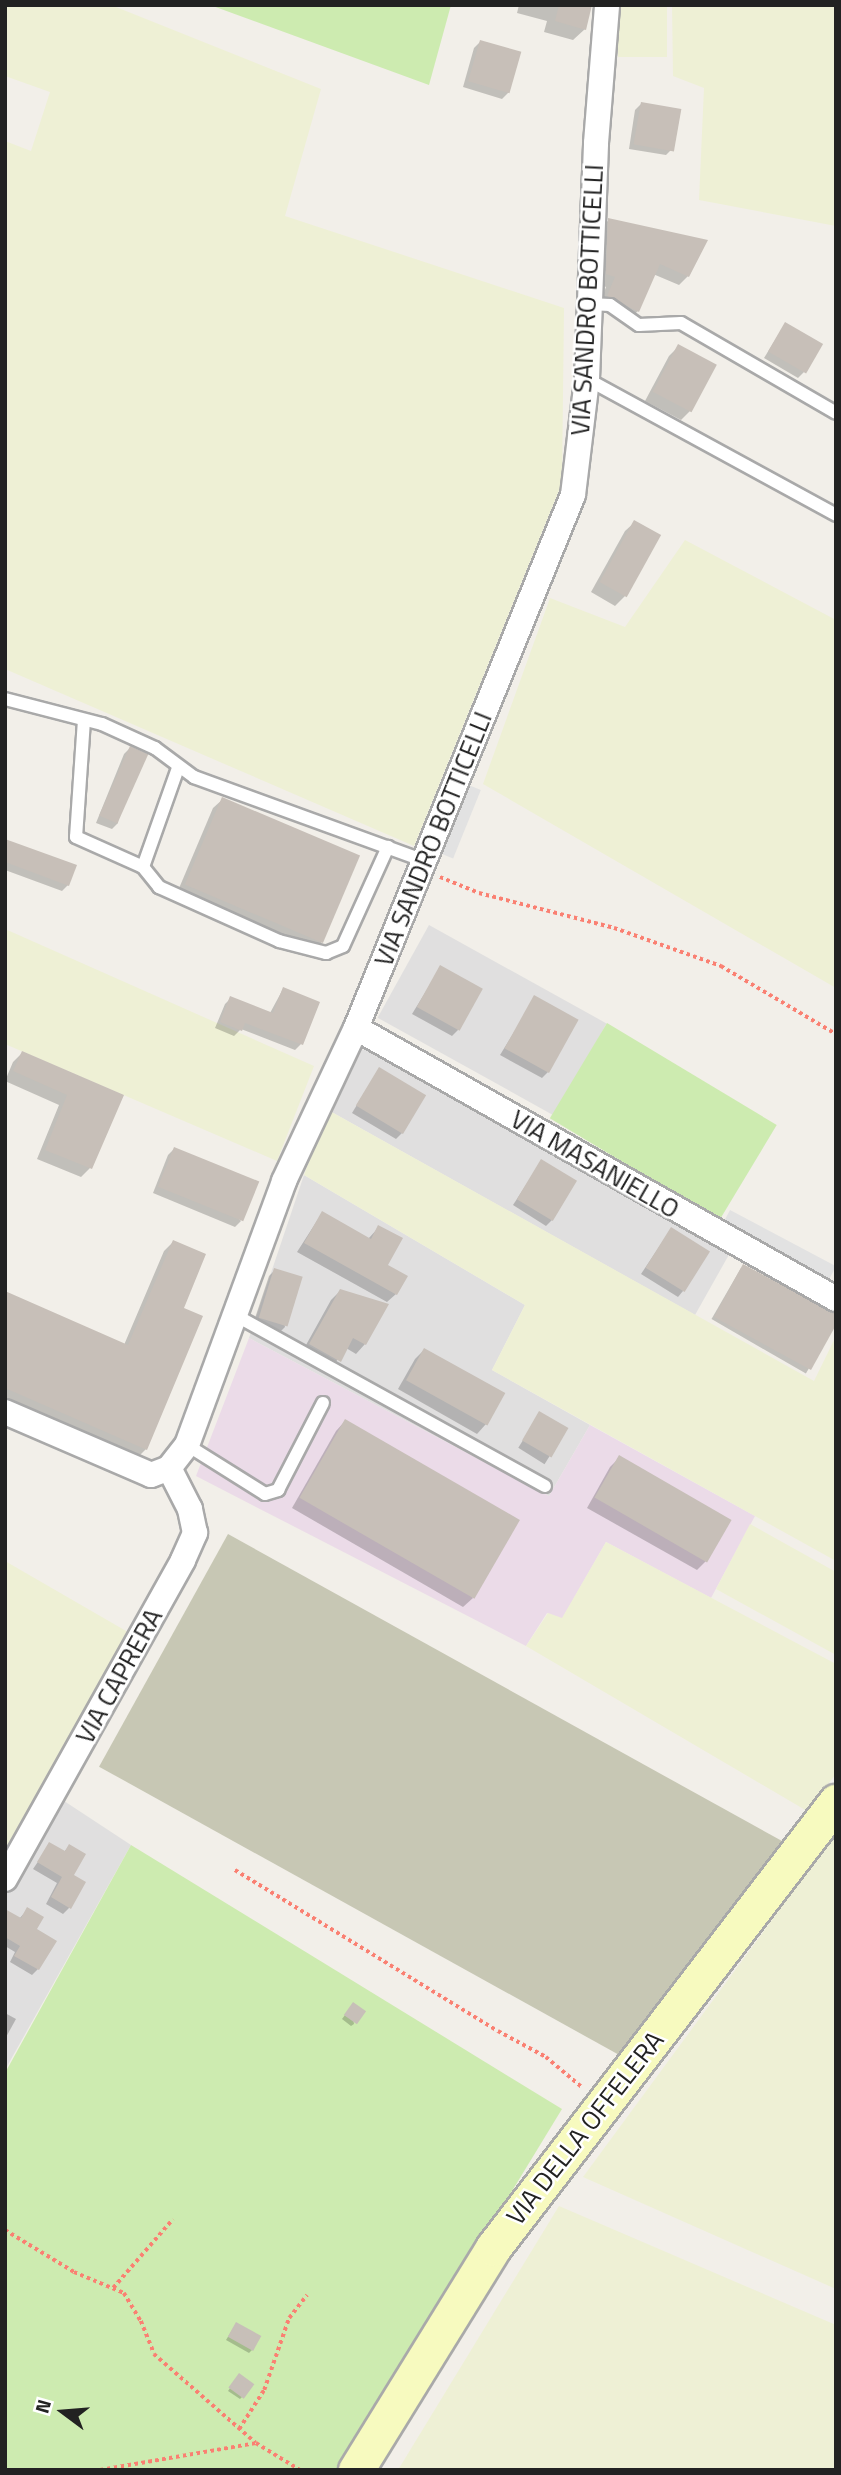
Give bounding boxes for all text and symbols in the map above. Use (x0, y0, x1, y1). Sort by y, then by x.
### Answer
street label: VIA SANDRO BOTTICELLI (564, 164, 610, 436)
street label: VIA SANDRO BOTTICELLI (368, 707, 498, 971)
street label: VIA MASANIELLO (505, 1103, 685, 1225)
street label: VIA CAPRERA (69, 1603, 169, 1749)
street label: VIA DELLA OFFELERA (500, 2025, 670, 2231)
north arrow (28, 2377, 98, 2447)
text: N (27, 2396, 58, 2416)

